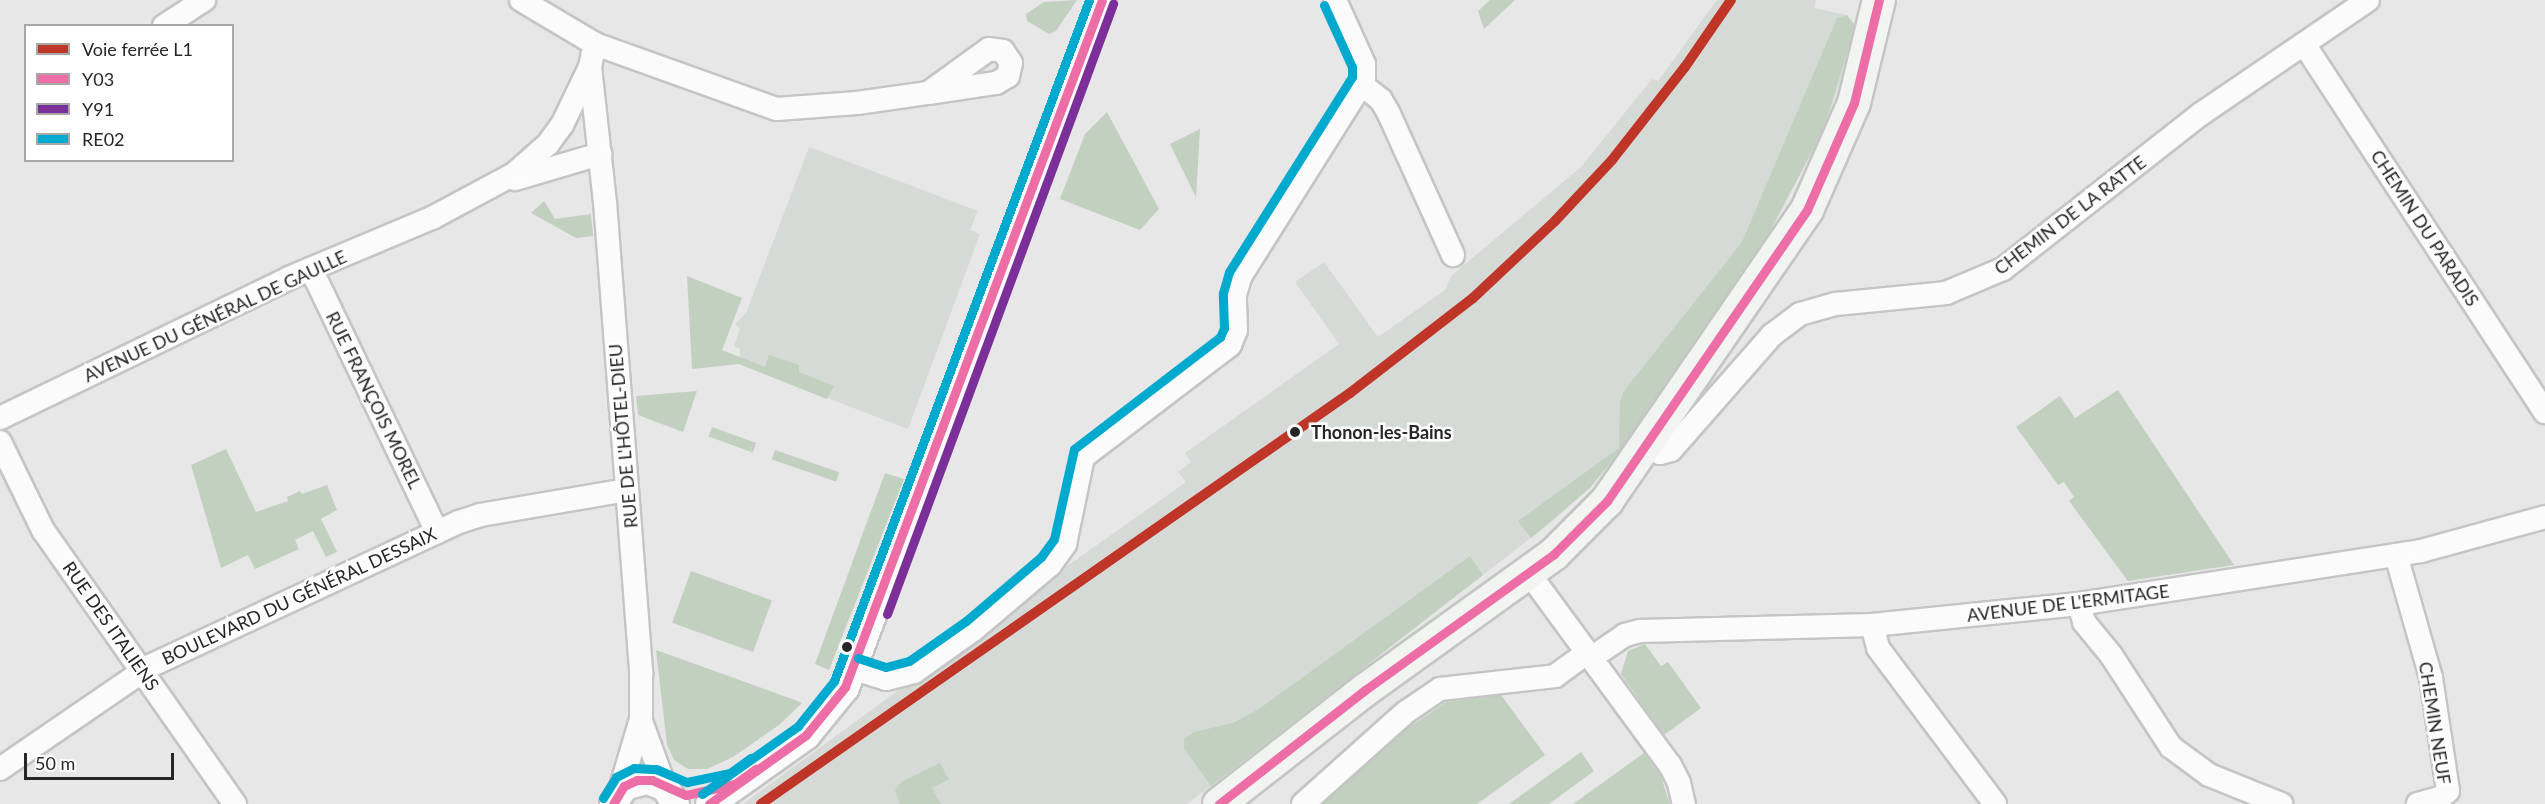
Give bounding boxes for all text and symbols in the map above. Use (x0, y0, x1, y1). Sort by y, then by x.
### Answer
legend (24, 24, 234, 162)
text: Voie ferrée L1 (82, 38, 193, 60)
text: Y03 (82, 68, 114, 90)
text: Y91 (82, 98, 114, 120)
text: RE02 (82, 128, 125, 150)
street label: CHEMIN DU PARADIS (2366, 146, 2484, 310)
street label: CHEMIN DE LA RATTE (1990, 151, 2150, 279)
street label: AVENUE DU GÉNÉRAL DE GAULLE (80, 245, 350, 387)
street label: RUE FRANÇOIS MOREL (322, 308, 426, 492)
street label: RUE DE L'HÔTEL-DIEU (604, 343, 642, 529)
marker: Thonon-les-Bains (1284, 421, 1306, 443)
place label: Thonon-les-Bains (1311, 421, 1452, 443)
street label: BOULEVARD DU GÉNÉRAL DESSAIX (158, 523, 440, 669)
street label: RUE DES ITALIENS (58, 557, 164, 695)
street label: AVENUE DE L'ERMITAGE (1966, 580, 2170, 626)
unlabelled marker (841, 641, 853, 653)
street label: CHEMIN NEUF (2415, 660, 2455, 786)
scale bar (27, 741, 177, 779)
text: 50 m (35, 752, 75, 774)

